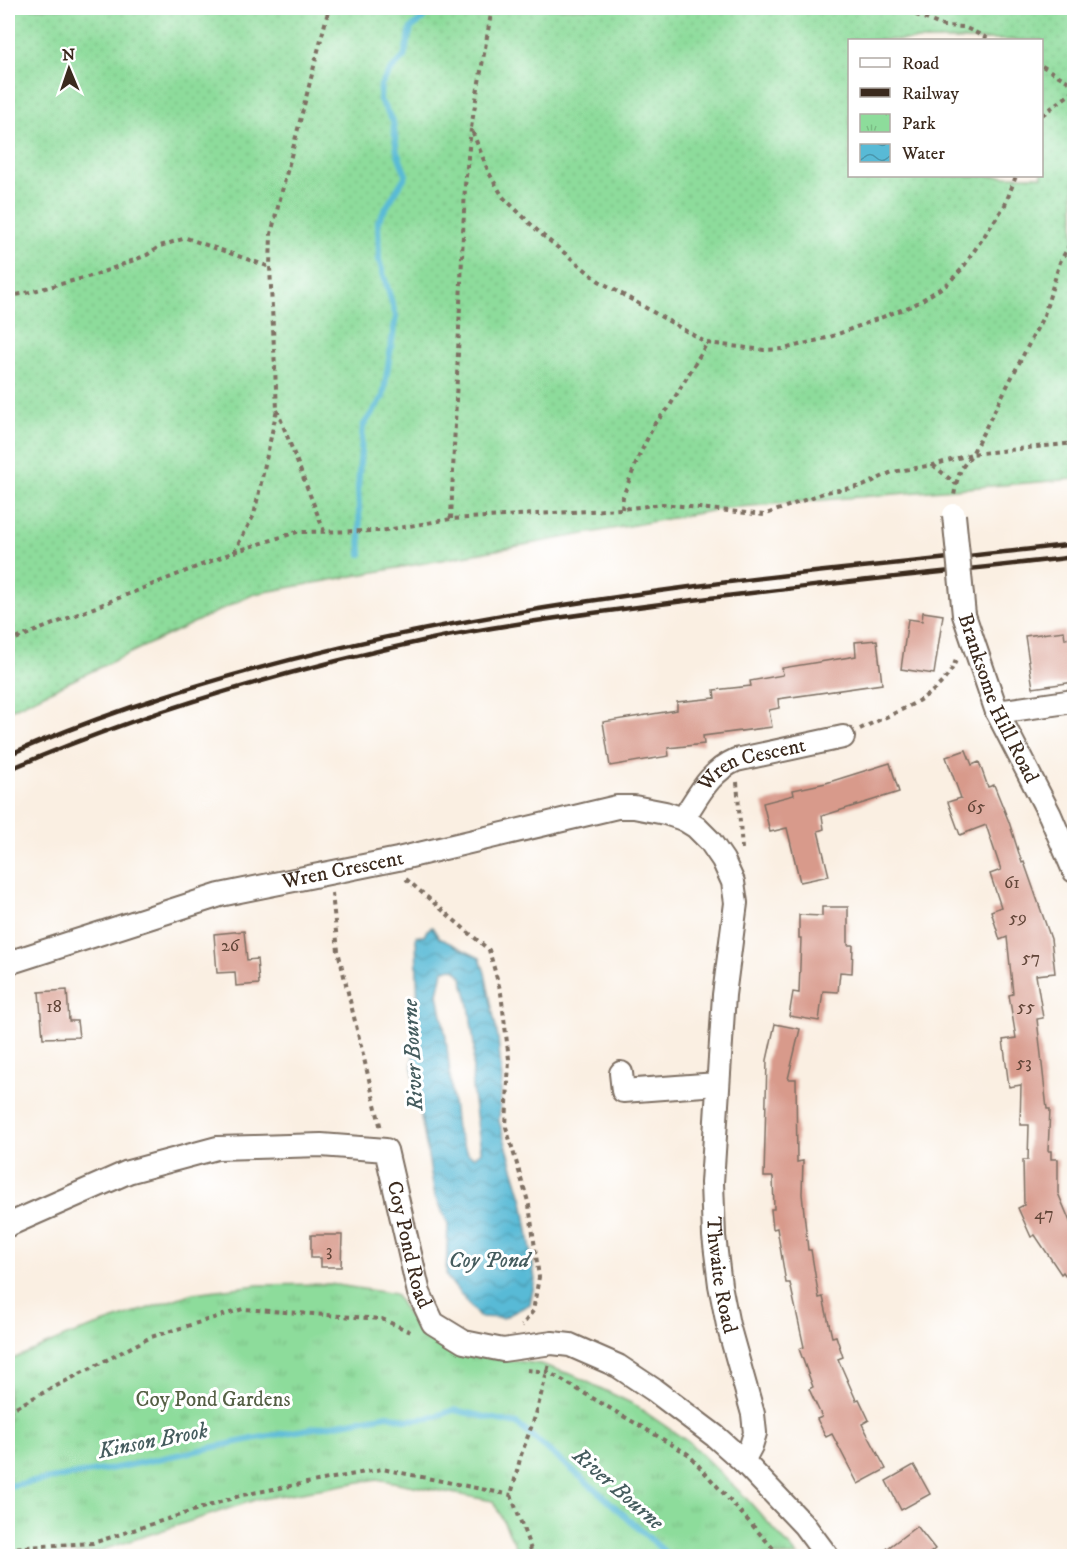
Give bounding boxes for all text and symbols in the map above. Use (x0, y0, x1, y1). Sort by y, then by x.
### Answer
north arrow (39, 39, 99, 99)
legend (848, 39, 1043, 177)
text: N (62, 45, 75, 65)
text: Road (902, 53, 939, 75)
text: Railway (902, 83, 960, 105)
text: Park (902, 113, 936, 135)
text: Water (901, 143, 945, 165)
street label: Branksome Hill Road (951, 610, 1045, 788)
street label: Wren Cescent (692, 732, 808, 797)
house number: 65 (967, 796, 985, 818)
street label: Wren Crescent (279, 845, 406, 895)
house number: 61 (1004, 872, 1020, 894)
house number: 59 (1009, 907, 1027, 929)
house number: 26 (221, 935, 240, 957)
house number: 57 (1022, 947, 1040, 969)
house number: 18 (46, 996, 62, 1018)
house number: 55 (1017, 996, 1035, 1018)
water label: River Bourne (397, 998, 429, 1113)
house number: 53 (1016, 1052, 1032, 1074)
street label: Coy Pond Road (381, 1179, 438, 1313)
house number: 47 (1034, 1203, 1054, 1225)
street label: Thwaite Road (700, 1216, 743, 1337)
house number: 3 (326, 1240, 332, 1262)
water label: Coy Pond (449, 1247, 533, 1274)
park label: Coy Pond Gardens (135, 1387, 291, 1413)
water label: Kinson Brook (95, 1417, 211, 1465)
water label: River Bourne (566, 1441, 669, 1536)

